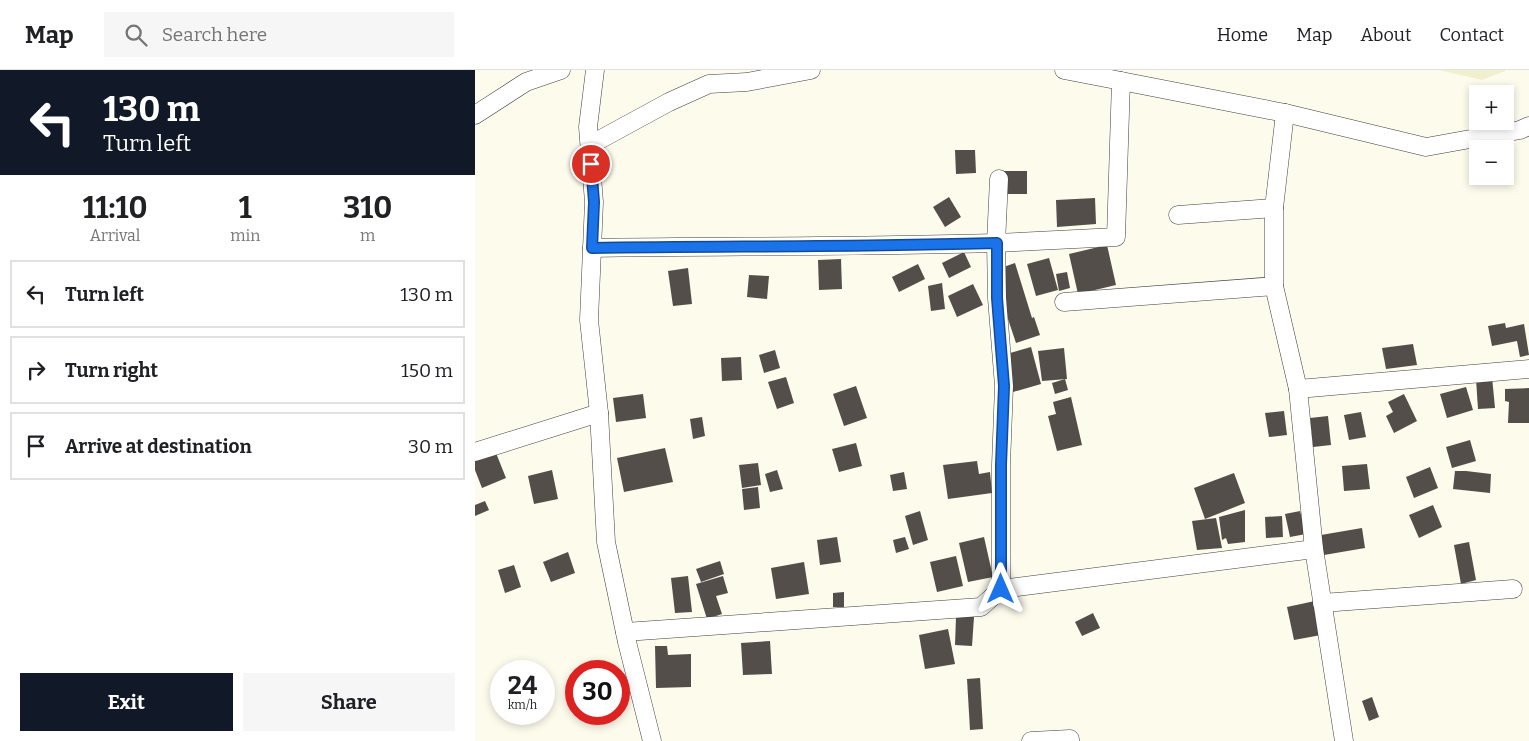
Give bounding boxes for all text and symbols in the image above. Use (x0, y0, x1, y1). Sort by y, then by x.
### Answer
search box (104, 12, 454, 57)
text: Map (25, 21, 74, 49)
icon: search (122, 21, 150, 49)
text: Search here (162, 23, 267, 46)
text: Home (1217, 24, 1268, 46)
text: Map (1296, 24, 1332, 46)
text: About (1360, 24, 1411, 46)
text: Contact (1439, 24, 1504, 46)
map controls (1469, 85, 1514, 185)
button: + (1469, 85, 1514, 130)
text: 130 m (103, 88, 200, 130)
icon: left (20, 90, 85, 155)
text: Turn left (103, 130, 191, 157)
button: − (1469, 140, 1514, 185)
pin (570, 143, 612, 185)
icon: arrive (577, 150, 605, 178)
text: 11:10 (83, 190, 148, 226)
text: 1 (239, 190, 252, 226)
text: 310 (343, 190, 392, 226)
text: Arrival (90, 226, 140, 245)
text: min (230, 226, 260, 245)
text: m (360, 226, 375, 245)
icon: left (22, 280, 50, 308)
text: Turn left (65, 283, 144, 306)
text: 130 m (400, 283, 453, 306)
icon: right (22, 356, 50, 384)
text: Turn right (65, 359, 158, 382)
text: 150 m (401, 359, 453, 382)
icon: arrive (22, 432, 50, 460)
text: Arrive at destination (65, 435, 252, 458)
text: 30 m (408, 435, 453, 458)
position arrow (974, 562, 1026, 614)
speed limit sign: 30 (565, 660, 630, 725)
text: 24 (508, 671, 537, 701)
button: Exit (20, 673, 233, 731)
button: Share (243, 673, 455, 731)
text: km/h (508, 698, 537, 712)

